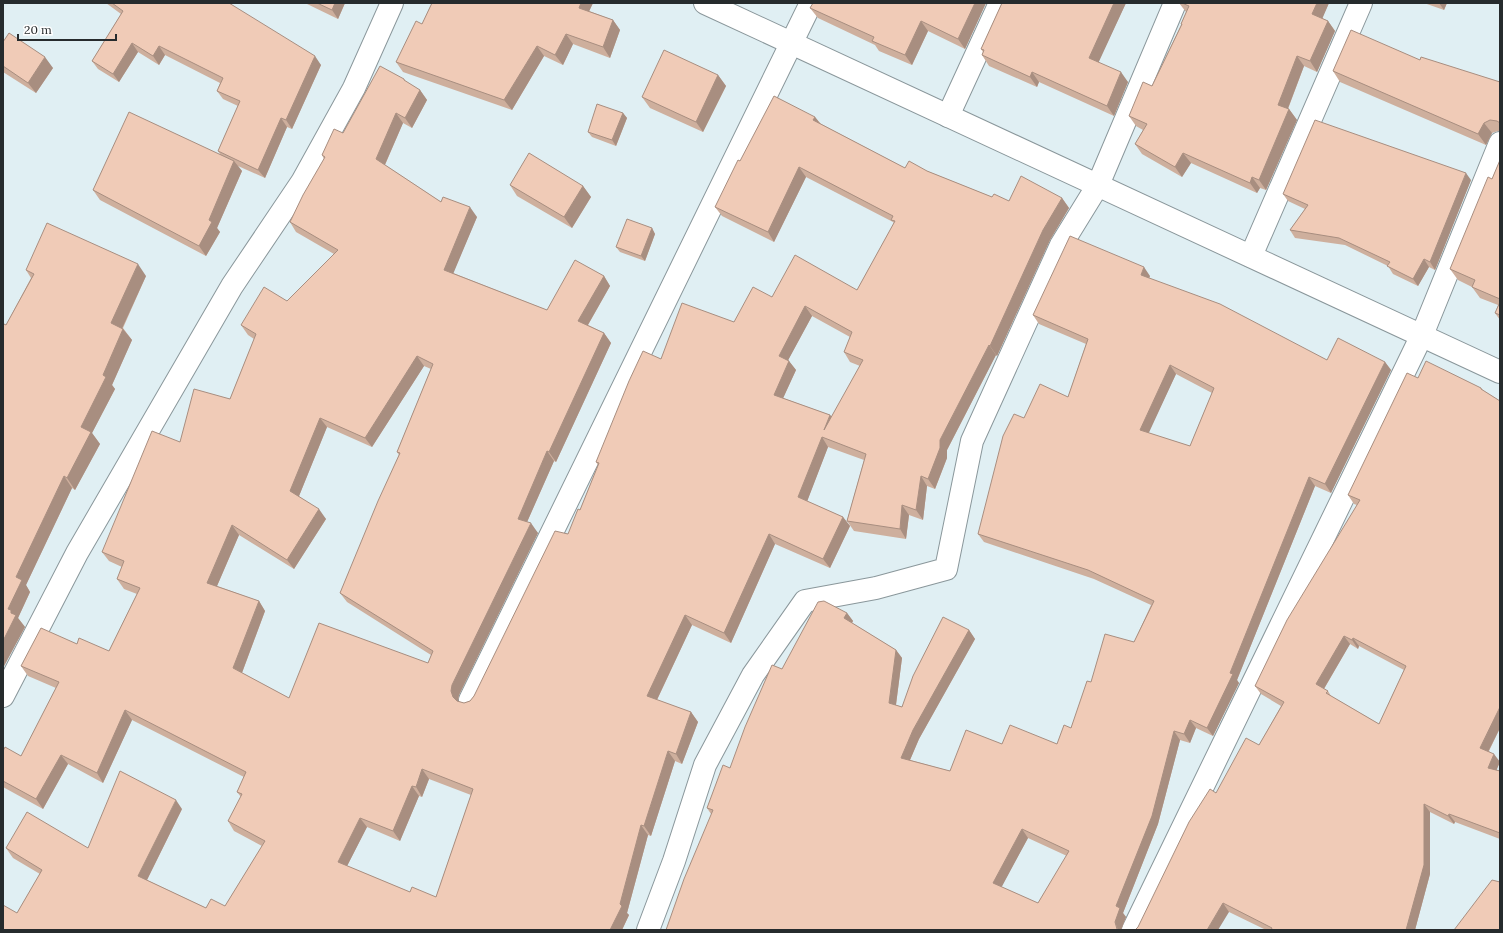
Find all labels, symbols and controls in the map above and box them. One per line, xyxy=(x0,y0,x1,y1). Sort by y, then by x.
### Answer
scale bar xyxy=(18,16,116,42)
text: 20 m xyxy=(24,22,52,37)

